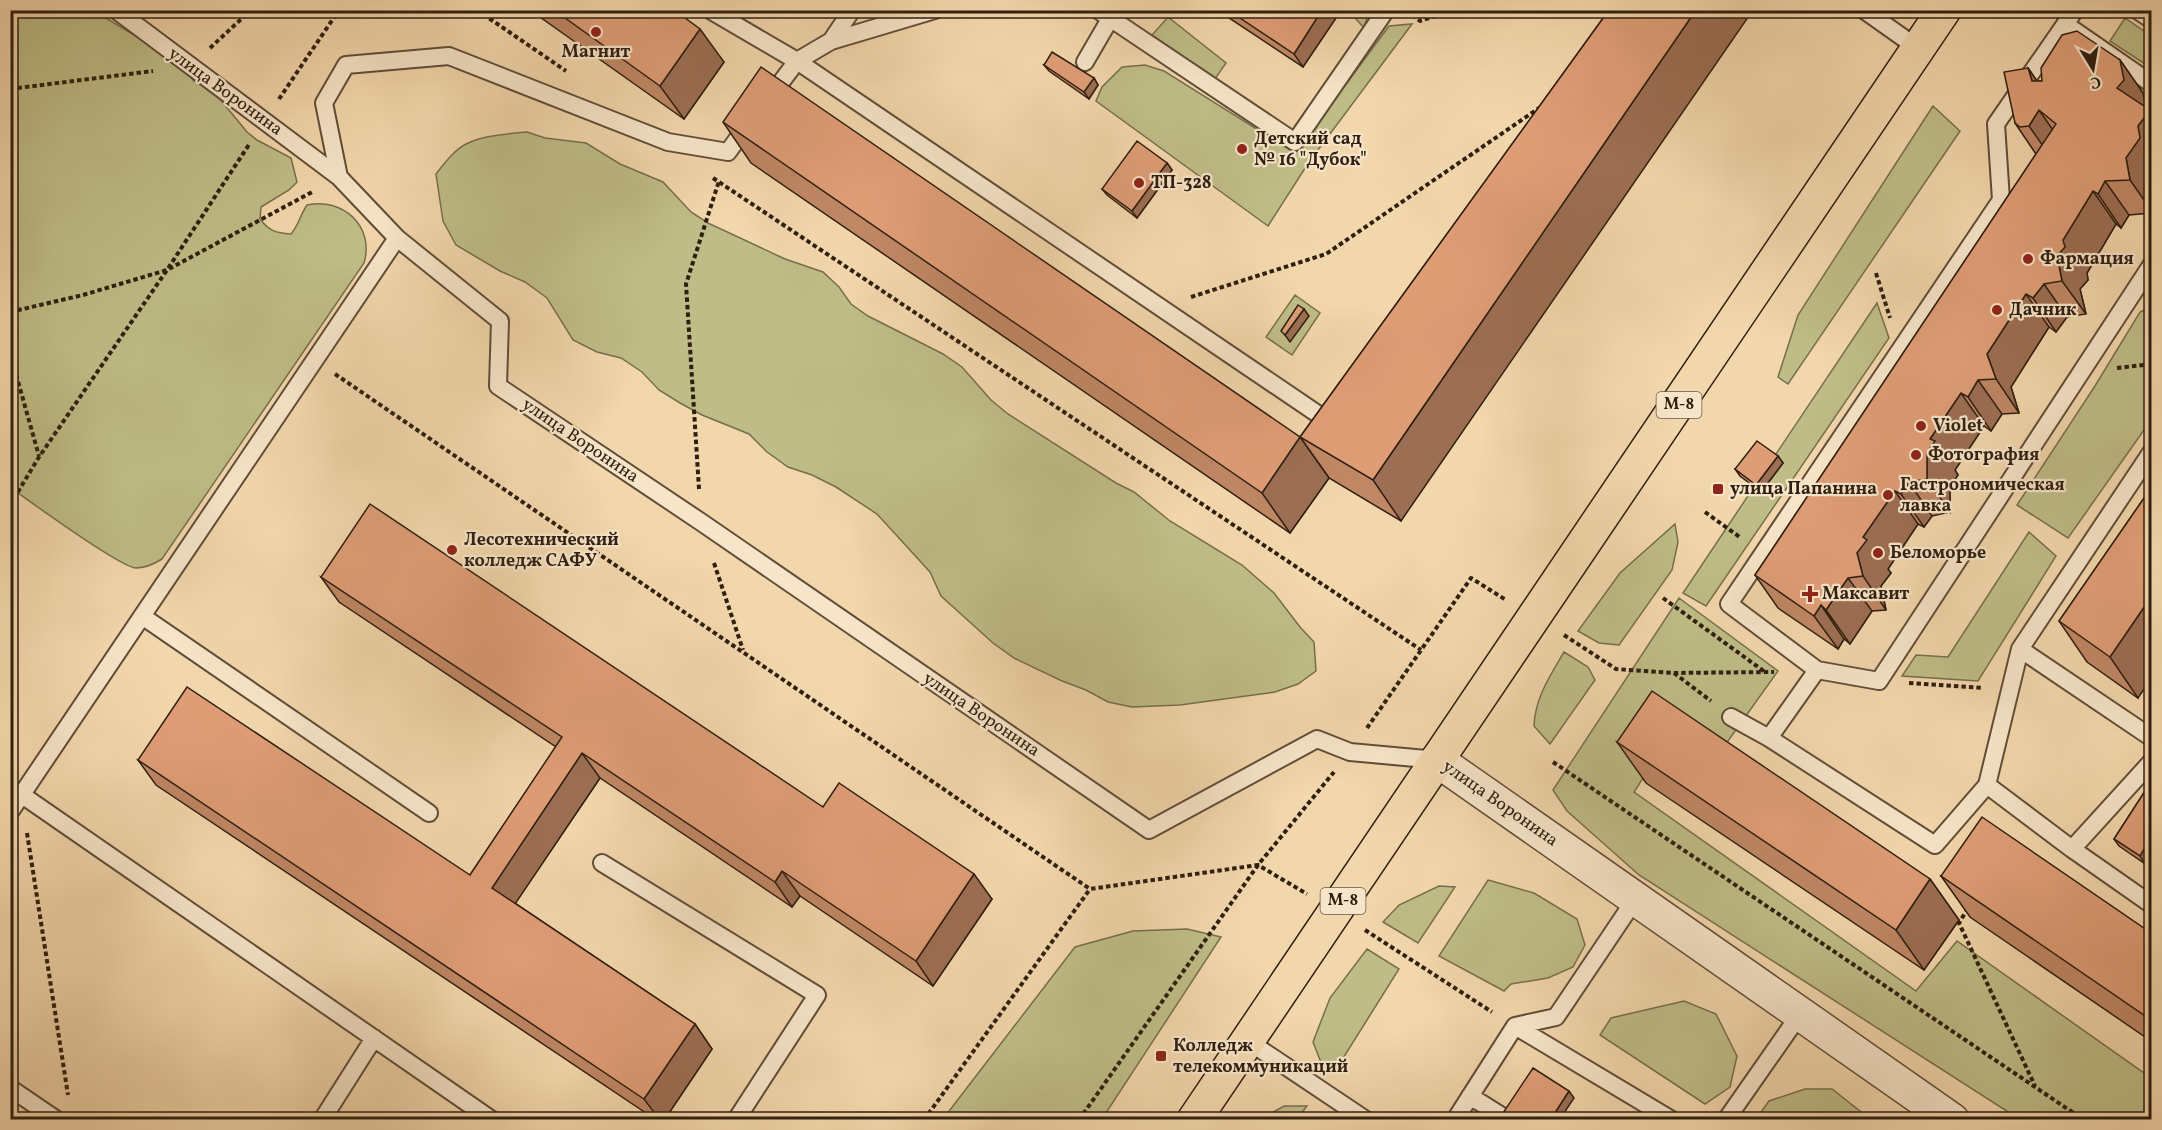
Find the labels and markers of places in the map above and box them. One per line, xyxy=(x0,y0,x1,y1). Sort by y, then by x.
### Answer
marker: Магнит xyxy=(589,25,603,39)
place label: Магнит xyxy=(562,40,631,65)
place label: Детский сад № 16 "Дубок" xyxy=(1254,127,1367,173)
marker: Детский сад № 16 "Дубок" xyxy=(1235,142,1249,156)
place label: ТП-328 xyxy=(1151,171,1212,196)
marker: ТП-328 xyxy=(1132,176,1146,190)
place label: Фармация xyxy=(2040,247,2134,272)
marker: Фармация xyxy=(2021,252,2035,266)
place label: Дачник xyxy=(2009,298,2077,323)
marker: Дачник xyxy=(1990,303,2004,317)
place label: Violet xyxy=(1933,414,1983,439)
marker: Violet xyxy=(1914,419,1928,433)
place label: Фотография xyxy=(1928,443,2040,468)
marker: Фотография xyxy=(1909,448,1923,462)
place label: Гастрономическая лавка xyxy=(1900,473,2065,519)
place label: улица Папанина xyxy=(1730,477,1877,502)
marker: улица Папанина xyxy=(1711,482,1725,496)
marker: Гастрономическая лавка xyxy=(1881,488,1895,502)
place label: Лесотехнический колледж САФУ xyxy=(464,528,619,574)
place label: Беломорье xyxy=(1890,541,1986,566)
marker: Лесотехнический колледж САФУ xyxy=(445,543,459,557)
marker: Беломорье xyxy=(1871,546,1885,560)
place label: Максавит xyxy=(1822,582,1910,607)
marker: Максавит xyxy=(1803,587,1817,601)
place label: Колледж телекоммуникаций xyxy=(1173,1034,1348,1080)
marker: Колледж телекоммуникаций xyxy=(1154,1049,1168,1063)

